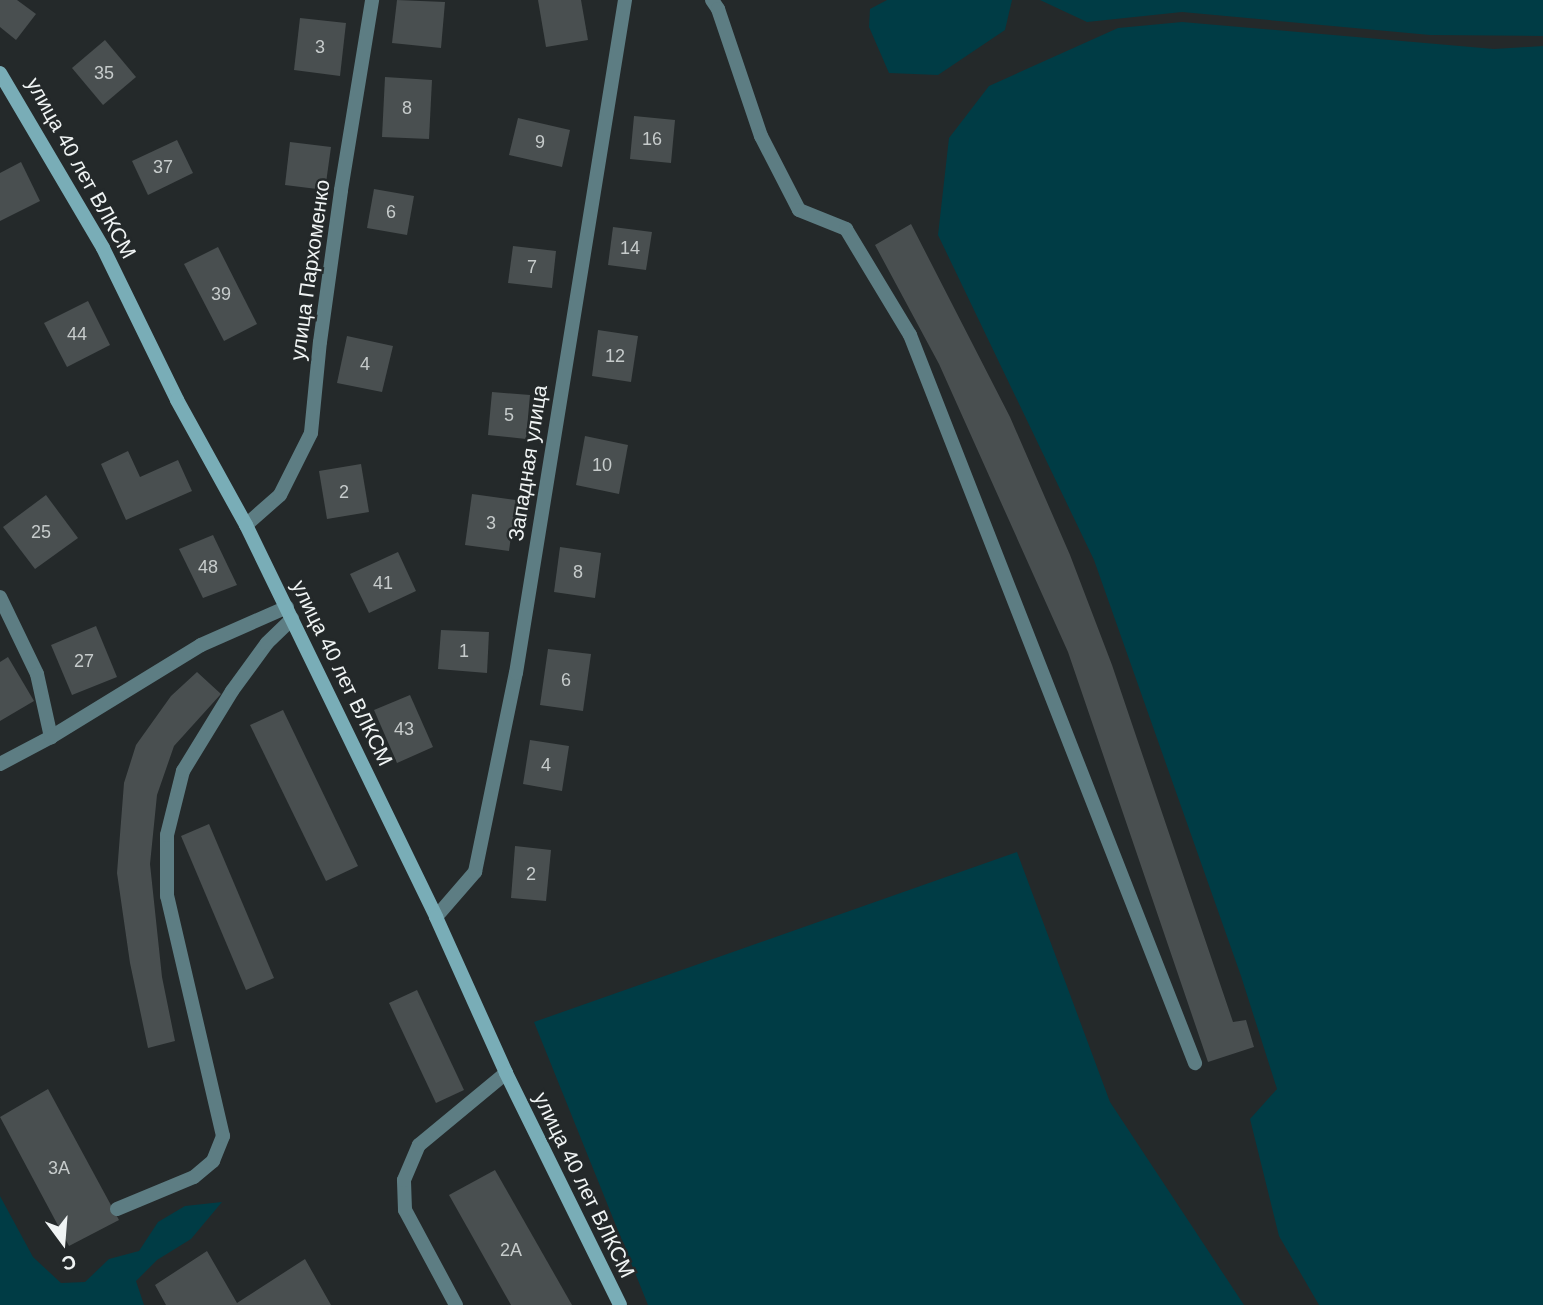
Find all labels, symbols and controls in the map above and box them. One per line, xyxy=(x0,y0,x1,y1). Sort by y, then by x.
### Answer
house number: 3 xyxy=(315,36,325,58)
house number: 35 xyxy=(94,62,114,84)
street label: улица 40 лет ВЛКСМ xyxy=(21,73,141,263)
house number: 8 xyxy=(402,97,412,119)
house number: 16 xyxy=(642,128,662,150)
house number: 9 xyxy=(535,131,545,153)
house number: 37 xyxy=(153,156,173,178)
street label: улица Пархоменко xyxy=(285,178,335,362)
house number: 6 xyxy=(386,201,396,223)
house number: 14 xyxy=(620,237,640,259)
house number: 7 xyxy=(527,256,537,278)
house number: 39 xyxy=(211,283,231,305)
house number: 44 xyxy=(67,323,87,345)
house number: 12 xyxy=(605,345,625,367)
house number: 4 xyxy=(360,353,370,375)
street label: Западная улица xyxy=(503,383,553,543)
house number: 5 xyxy=(504,404,514,426)
house number: 10 xyxy=(592,454,612,476)
house number: 2 xyxy=(339,481,349,503)
house number: 3 xyxy=(486,512,496,534)
house number: 25 xyxy=(31,521,51,543)
house number: 48 xyxy=(198,556,218,578)
house number: 8 xyxy=(573,561,583,583)
house number: 41 xyxy=(373,572,393,594)
street label: улица 40 лет ВЛКСМ xyxy=(286,576,398,770)
house number: 1 xyxy=(459,640,469,662)
house number: 27 xyxy=(74,650,94,672)
house number: 6 xyxy=(561,669,571,691)
house number: 43 xyxy=(394,718,414,740)
house number: 4 xyxy=(541,754,551,776)
house number: 2 xyxy=(526,863,536,885)
street label: улица 40 лет ВЛКСМ xyxy=(528,1088,640,1282)
house number: 3А xyxy=(48,1157,70,1179)
north arrow xyxy=(28,1207,98,1277)
house number: 2А xyxy=(500,1239,522,1261)
text: С xyxy=(59,1251,78,1275)

